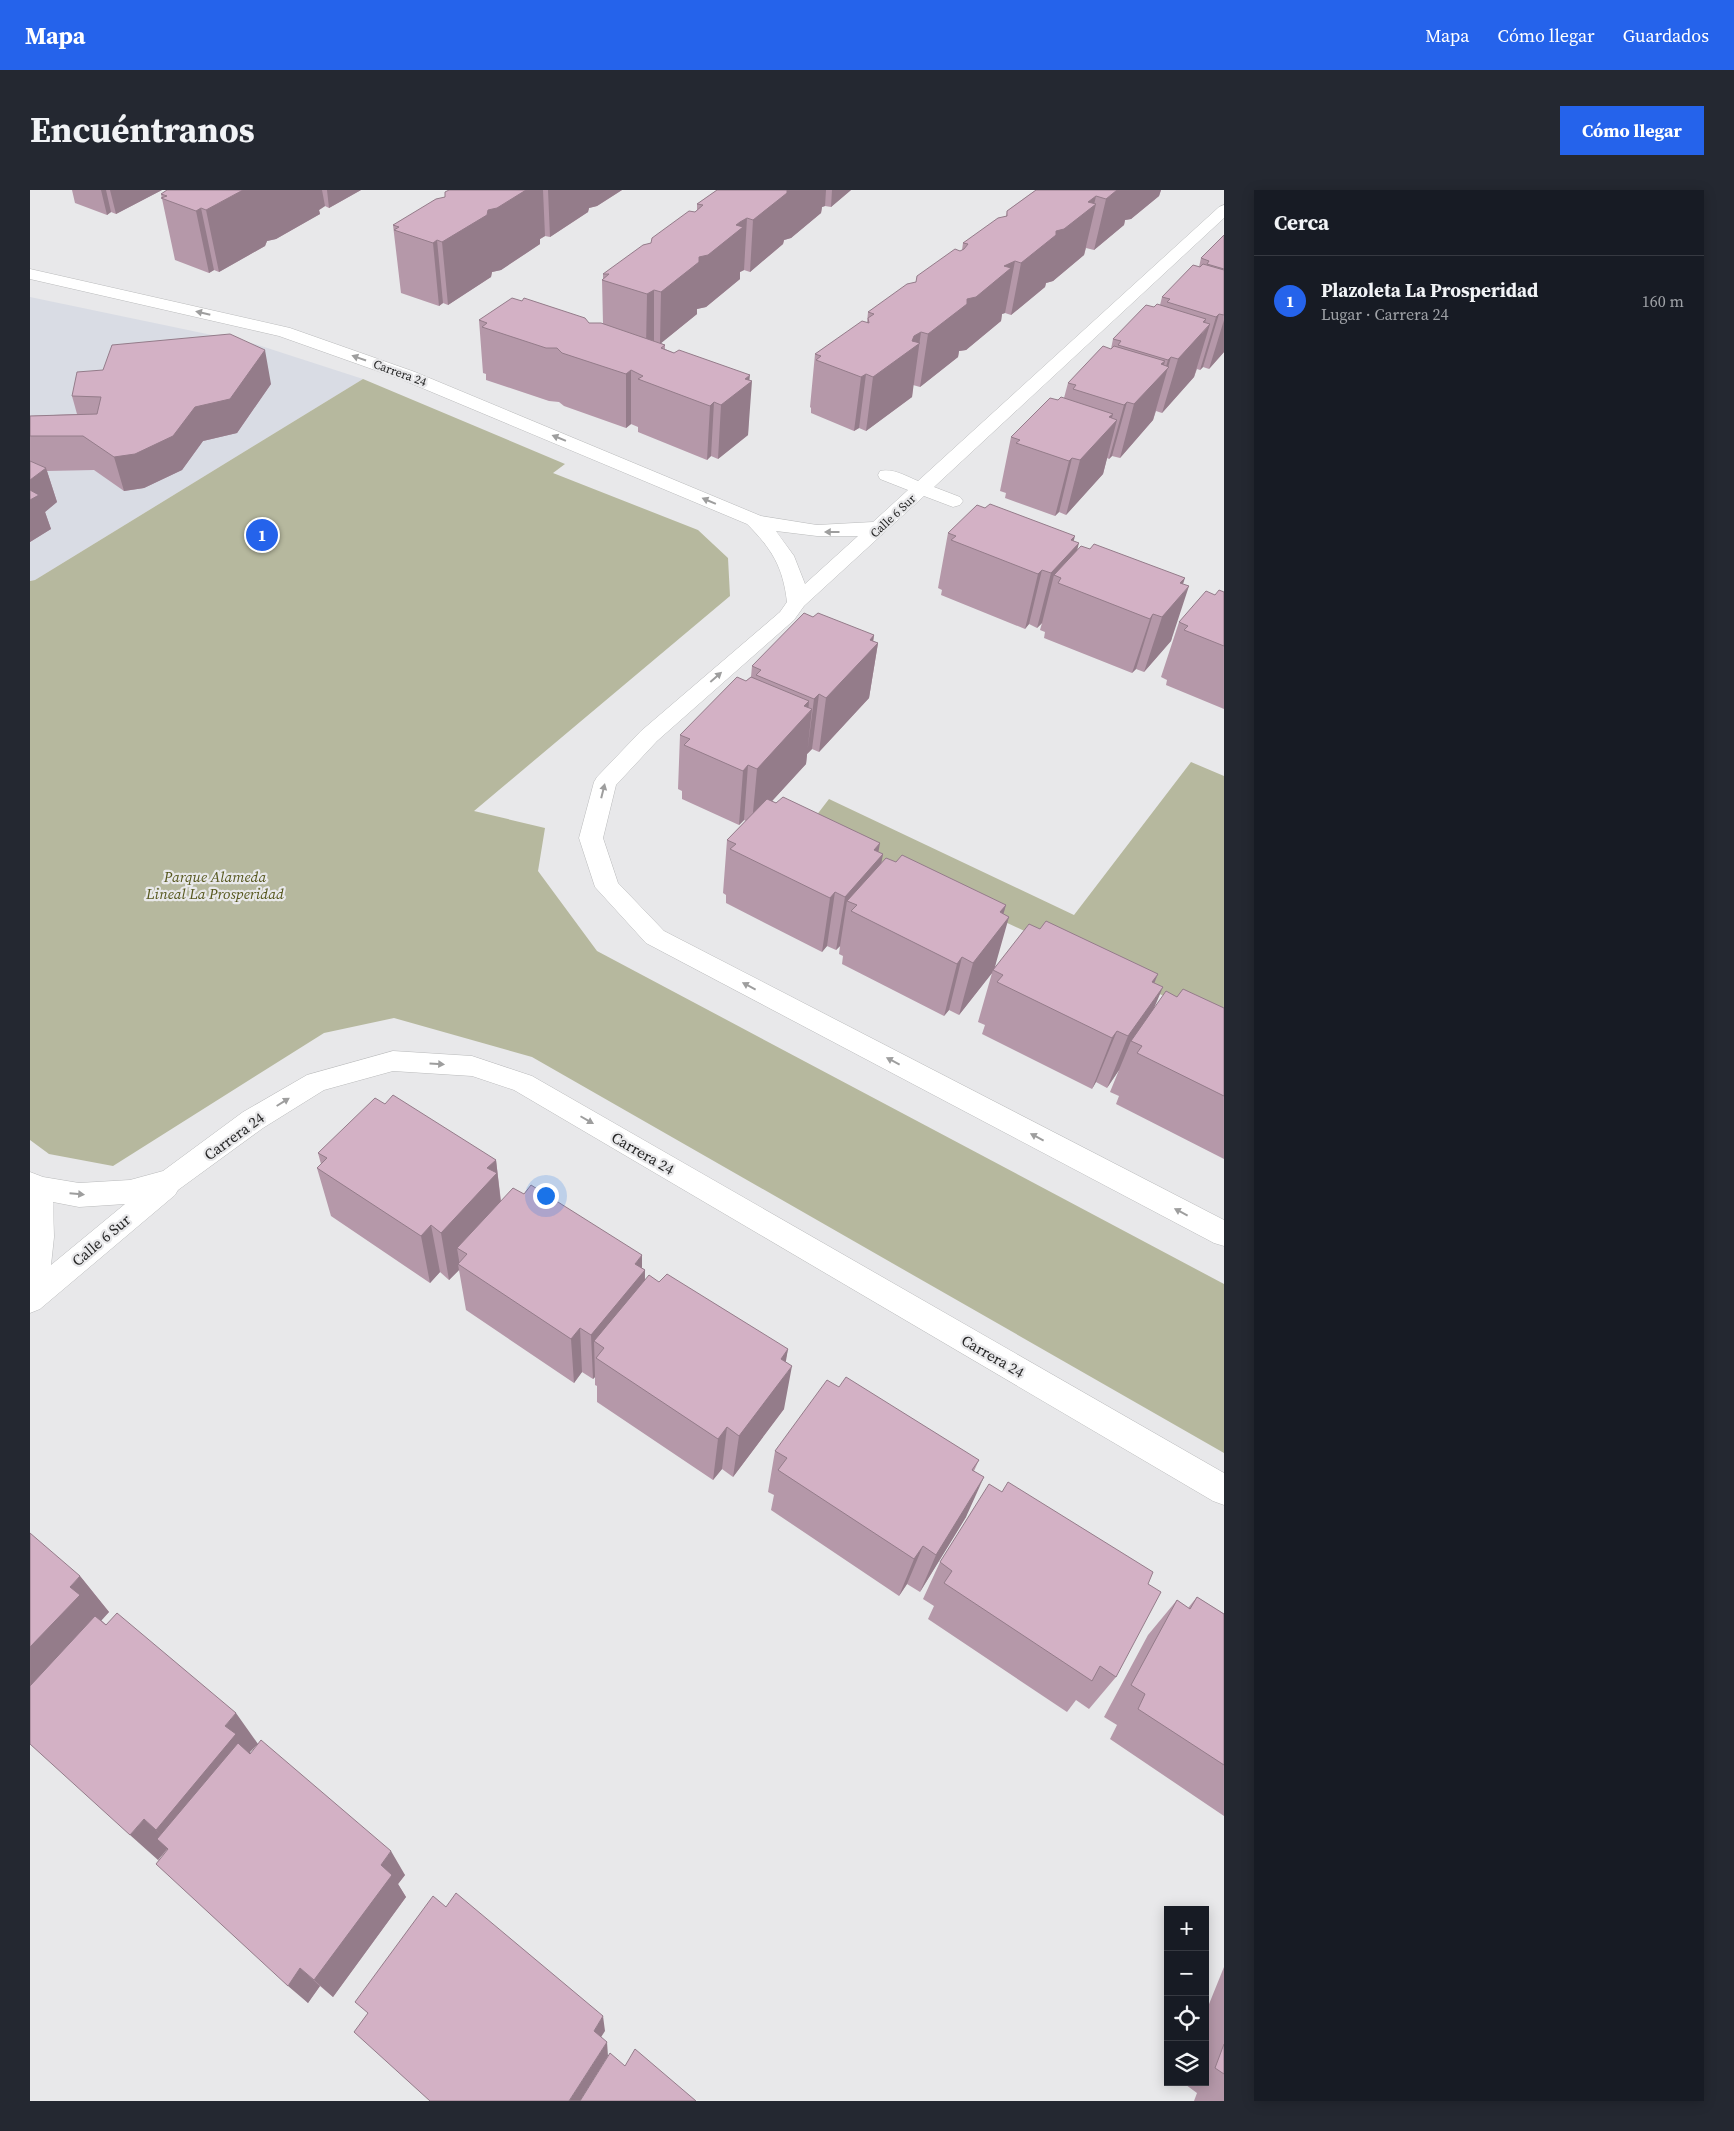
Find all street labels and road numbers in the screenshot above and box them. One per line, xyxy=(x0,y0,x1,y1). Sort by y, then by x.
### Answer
street label: Carrera 24 xyxy=(371,356,429,390)
street label: Calle 6 Sur xyxy=(867,491,919,541)
street label: Carrera 24 xyxy=(200,1107,269,1165)
street label: Carrera 24 xyxy=(608,1127,679,1180)
street label: Calle 6 Sur xyxy=(67,1209,135,1271)
street label: Carrera 24 xyxy=(958,1330,1029,1383)

